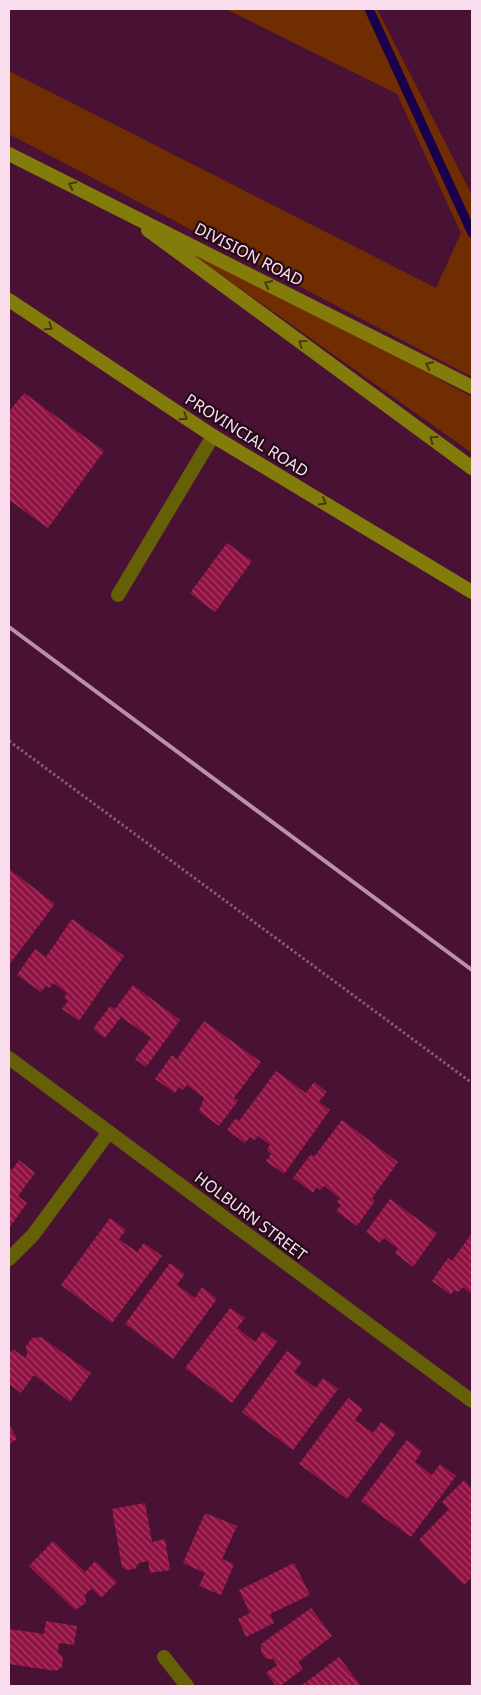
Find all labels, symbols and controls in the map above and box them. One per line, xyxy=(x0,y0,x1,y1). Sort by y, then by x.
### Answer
one-way arrow xyxy=(68,181,77,191)
street label: DIVISION ROAD xyxy=(191,217,307,291)
one-way arrow xyxy=(264,280,273,290)
one-way arrow xyxy=(43,321,53,330)
one-way arrow xyxy=(298,340,308,349)
one-way arrow xyxy=(425,361,434,371)
street label: PROVINCIAL ROAD xyxy=(181,388,313,482)
one-way arrow xyxy=(179,411,188,420)
one-way arrow xyxy=(429,436,439,445)
one-way arrow xyxy=(317,496,326,506)
street label: HOLBURN STREET xyxy=(190,1166,312,1266)

